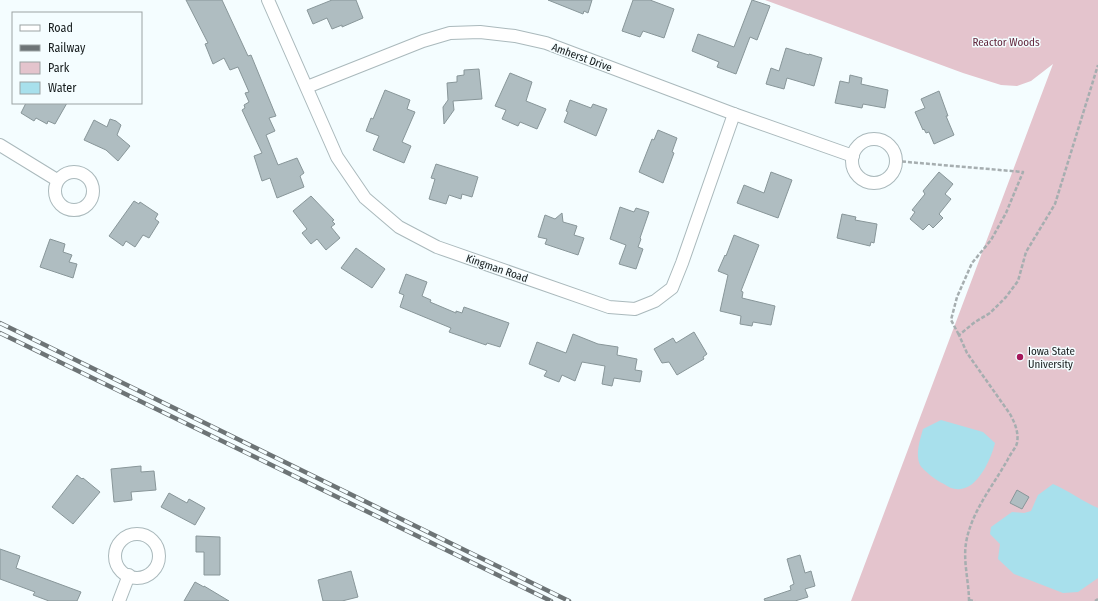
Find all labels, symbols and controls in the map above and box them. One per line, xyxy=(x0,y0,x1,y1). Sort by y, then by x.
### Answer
legend xyxy=(12,12,142,104)
text: Road xyxy=(48,21,73,35)
park label: Reactor Woods xyxy=(972,36,1040,49)
text: Railway xyxy=(48,41,86,55)
street label: Amherst Drive xyxy=(550,41,614,74)
text: Park xyxy=(48,61,70,75)
text: Water xyxy=(48,81,77,95)
street label: Kingman Road xyxy=(464,252,529,285)
place label: Iowa State University xyxy=(1028,345,1075,371)
marker: Iowa State University xyxy=(1015,352,1025,362)

